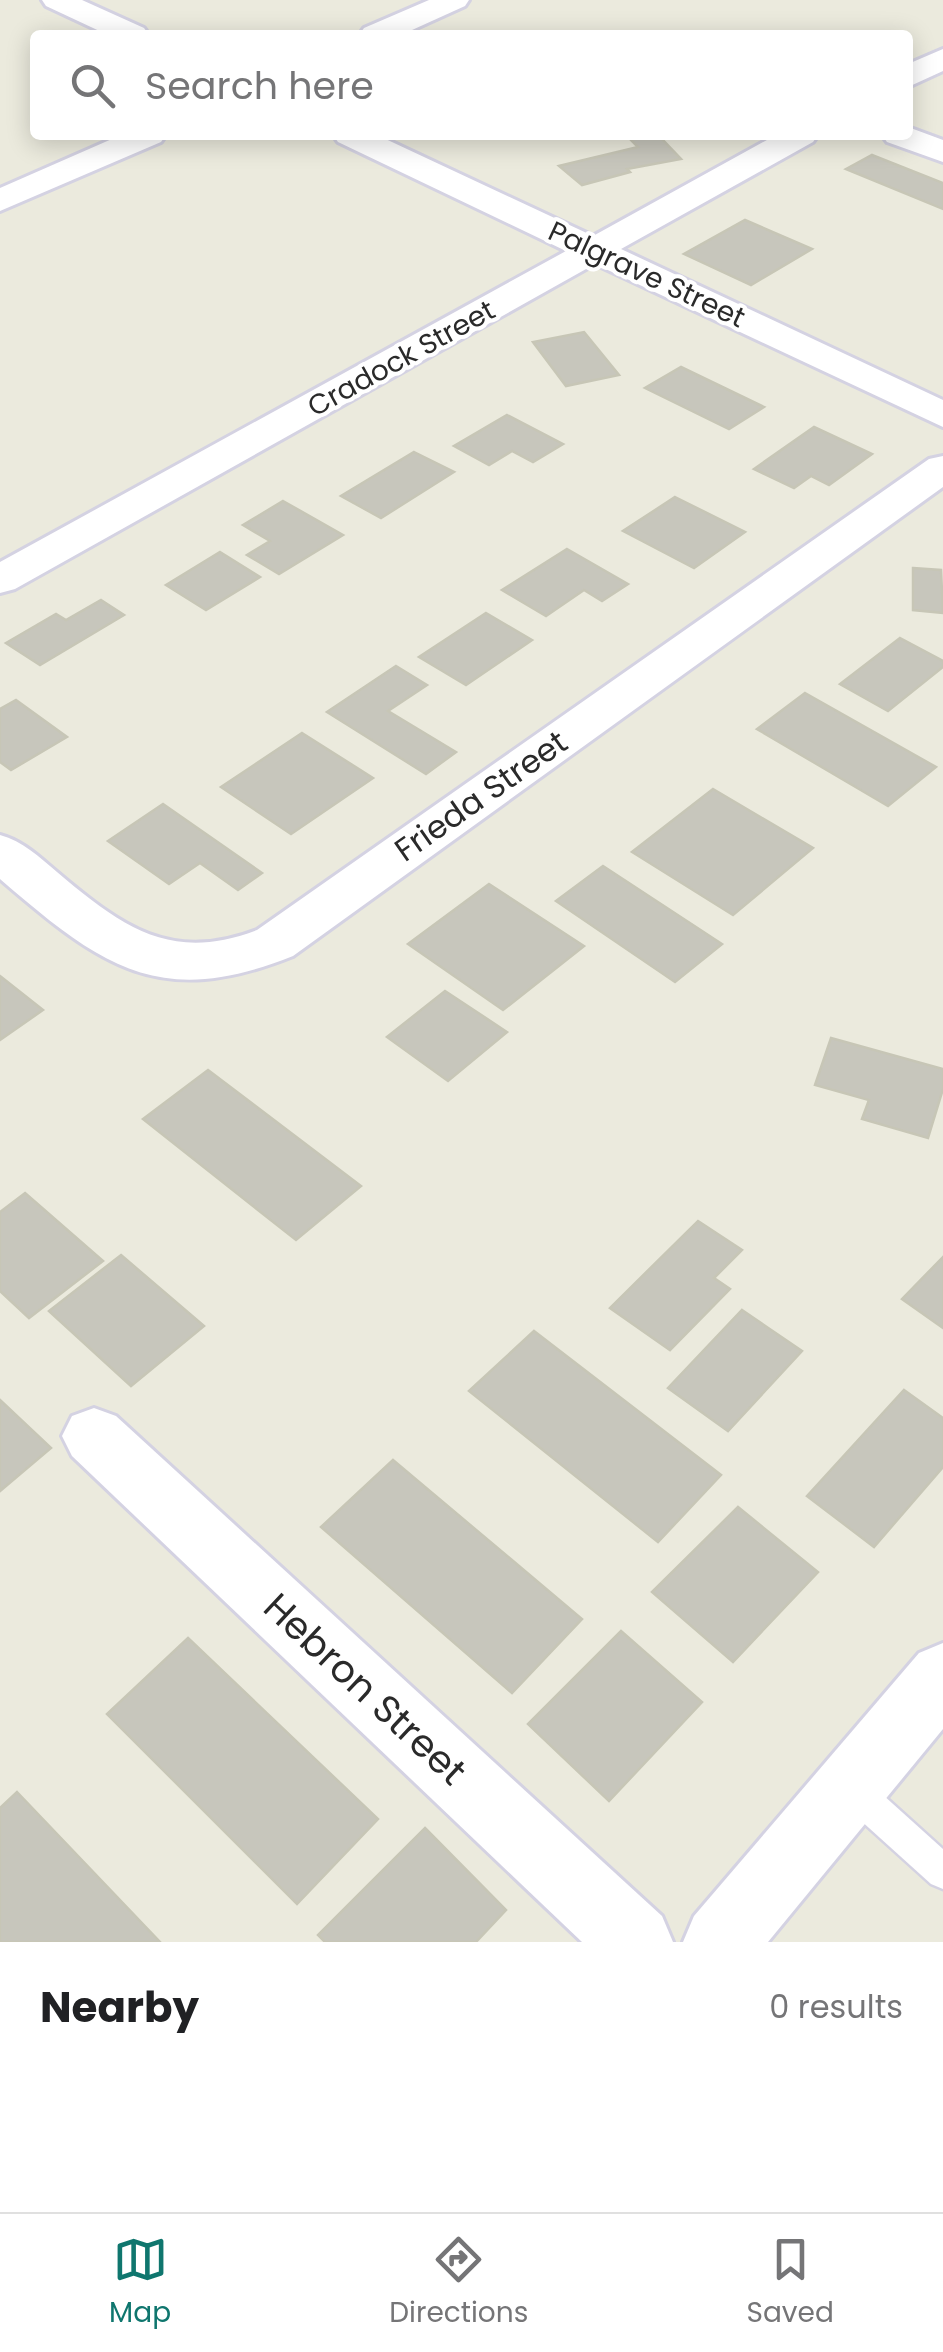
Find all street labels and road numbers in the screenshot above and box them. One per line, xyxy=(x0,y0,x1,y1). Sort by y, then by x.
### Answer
street label: Palgrave Street xyxy=(542,212,751,337)
street label: Cradock Street xyxy=(301,291,502,426)
street label: Frieda Street xyxy=(385,719,576,872)
street label: Hebron Street xyxy=(252,1581,478,1797)

